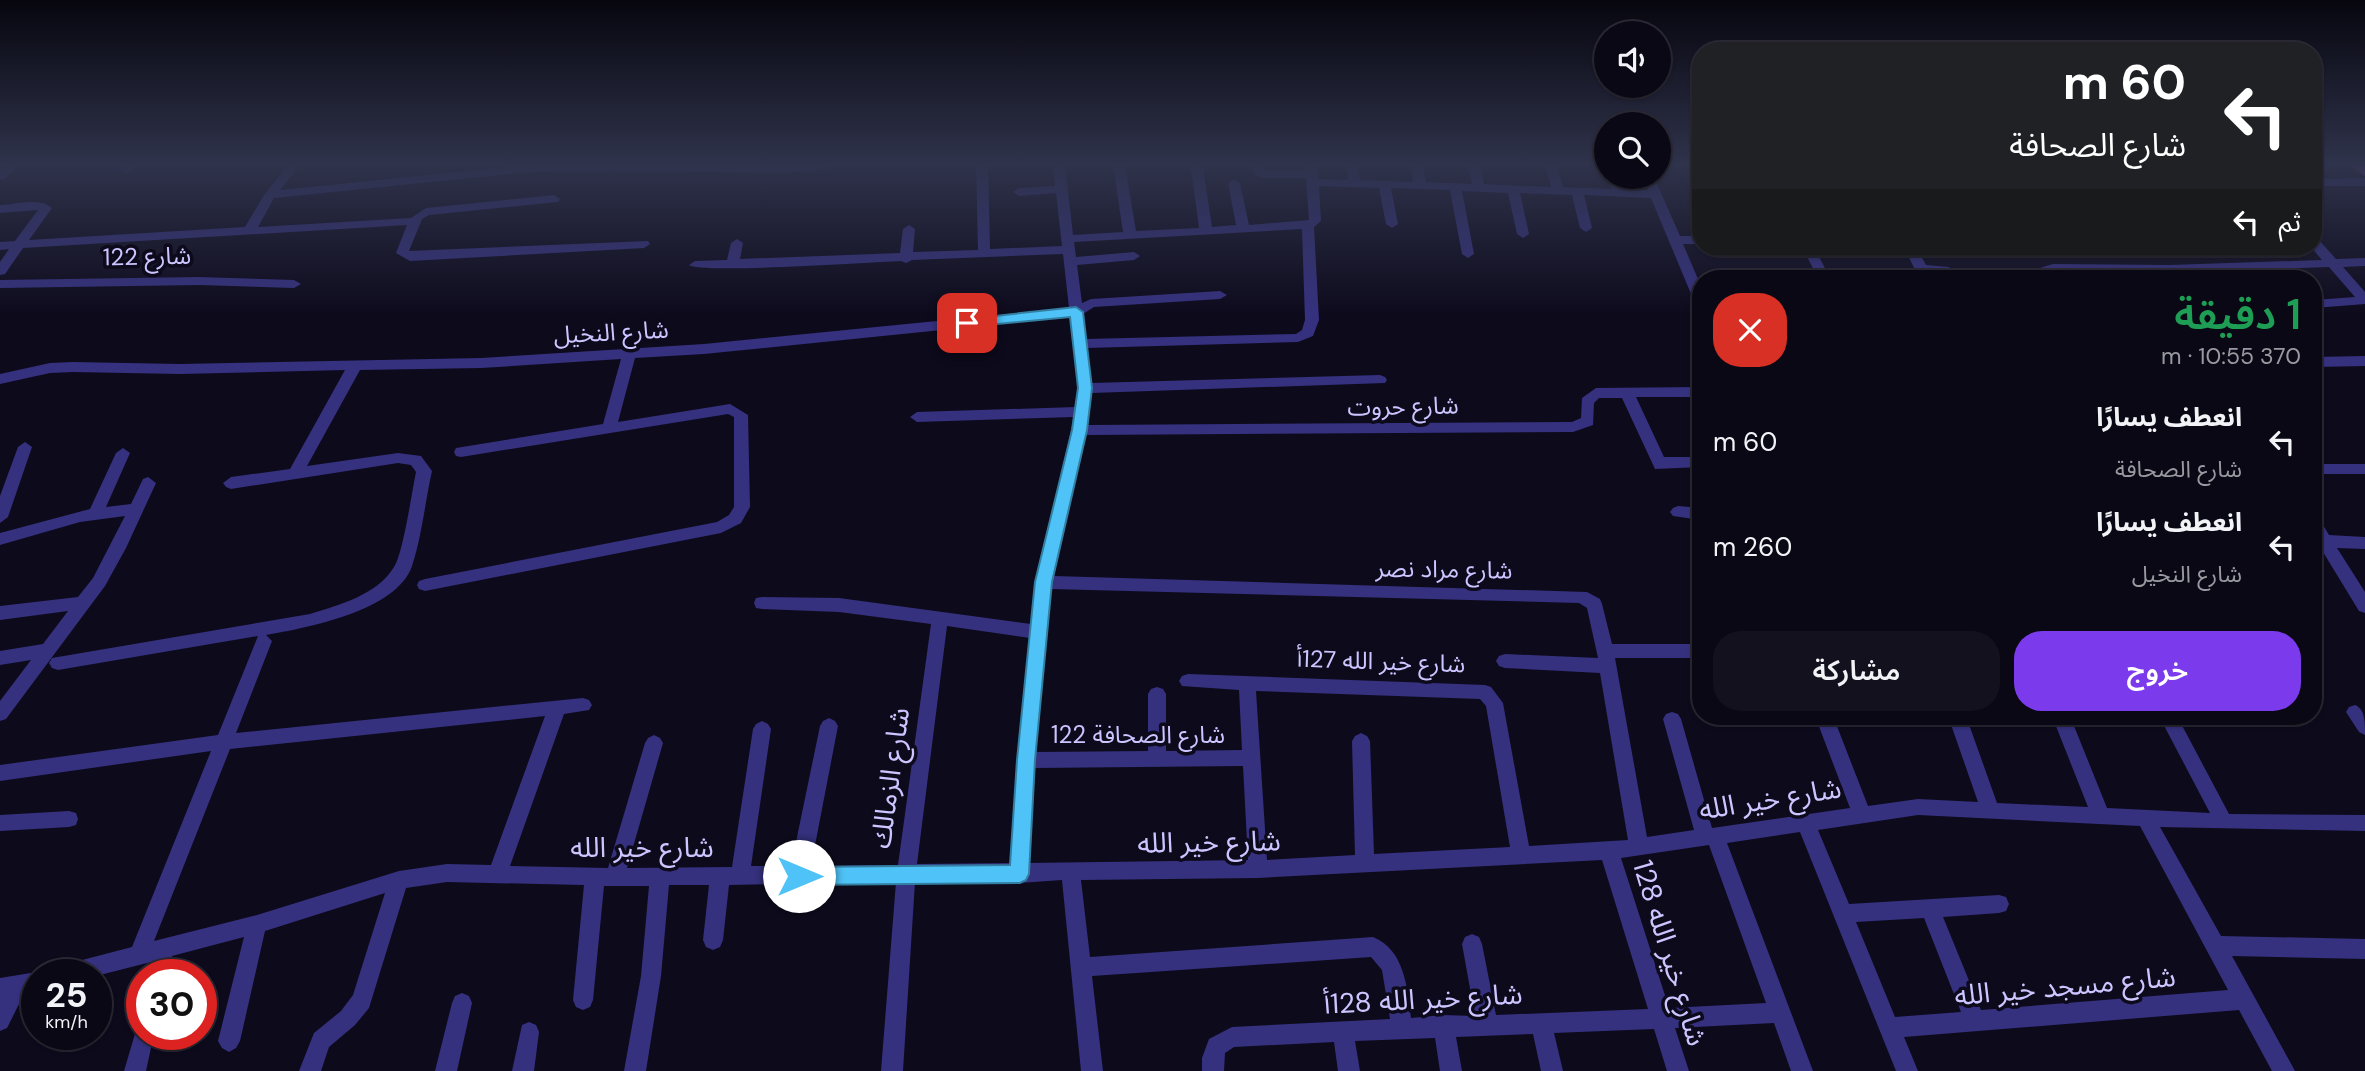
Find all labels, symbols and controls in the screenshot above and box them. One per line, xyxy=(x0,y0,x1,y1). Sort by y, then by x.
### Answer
map controls xyxy=(1594,21,1671,189)
button: sound xyxy=(1594,21,1671,98)
text: 60 m xyxy=(2063,50,2186,114)
icon: left xyxy=(2210,70,2301,161)
button: search xyxy=(1594,112,1671,189)
text: شارع الصحافة xyxy=(2009,124,2186,166)
icon: left xyxy=(2227,203,2265,241)
text: ثم xyxy=(2279,205,2301,239)
street label: شارع 122 xyxy=(103,240,191,274)
text: 1 دقيقة xyxy=(2174,287,2301,342)
pin xyxy=(937,293,997,353)
button: close xyxy=(1713,293,1787,367)
icon: arrive xyxy=(948,304,986,342)
street label: شارع النخيل xyxy=(553,314,669,352)
text: 370 m · 10:55 xyxy=(2161,341,2301,371)
street label: شارع حروت xyxy=(1347,390,1459,424)
text: انعطف يسارًا xyxy=(2096,400,2242,434)
icon: left xyxy=(2263,423,2301,461)
text: 60 m xyxy=(1713,425,1777,459)
text: شارع الصحافة xyxy=(2115,454,2242,484)
text: انعطف يسارًا xyxy=(2096,505,2242,539)
icon: left xyxy=(2263,528,2301,566)
text: 260 m xyxy=(1713,530,1792,564)
street label: شارع مراد نصر xyxy=(1374,552,1513,588)
text: شارع النخيل xyxy=(2132,559,2242,589)
button: مشاركة xyxy=(1713,631,2000,711)
button: خروج xyxy=(2014,631,2301,711)
street label: شارع خير الله 127أ xyxy=(1296,643,1466,681)
street label: شارع الزمالك xyxy=(862,705,920,851)
street label: شارع الصحافة 122 xyxy=(1051,719,1225,752)
street label: شارع خير الله xyxy=(1696,770,1844,830)
street label: شارع خير الله xyxy=(1137,822,1281,864)
street label: شارع خير الله xyxy=(570,829,714,868)
position arrow xyxy=(762,839,836,913)
street label: شارع خير الله 128 xyxy=(1622,856,1716,1051)
street label: شارع مسجد خير الله xyxy=(1953,958,2177,1016)
speed limit sign: 30 xyxy=(126,959,217,1050)
text: 25 xyxy=(46,972,87,1018)
street label: شارع خير الله 128أ xyxy=(1322,975,1523,1025)
text: km/h xyxy=(45,1010,88,1034)

